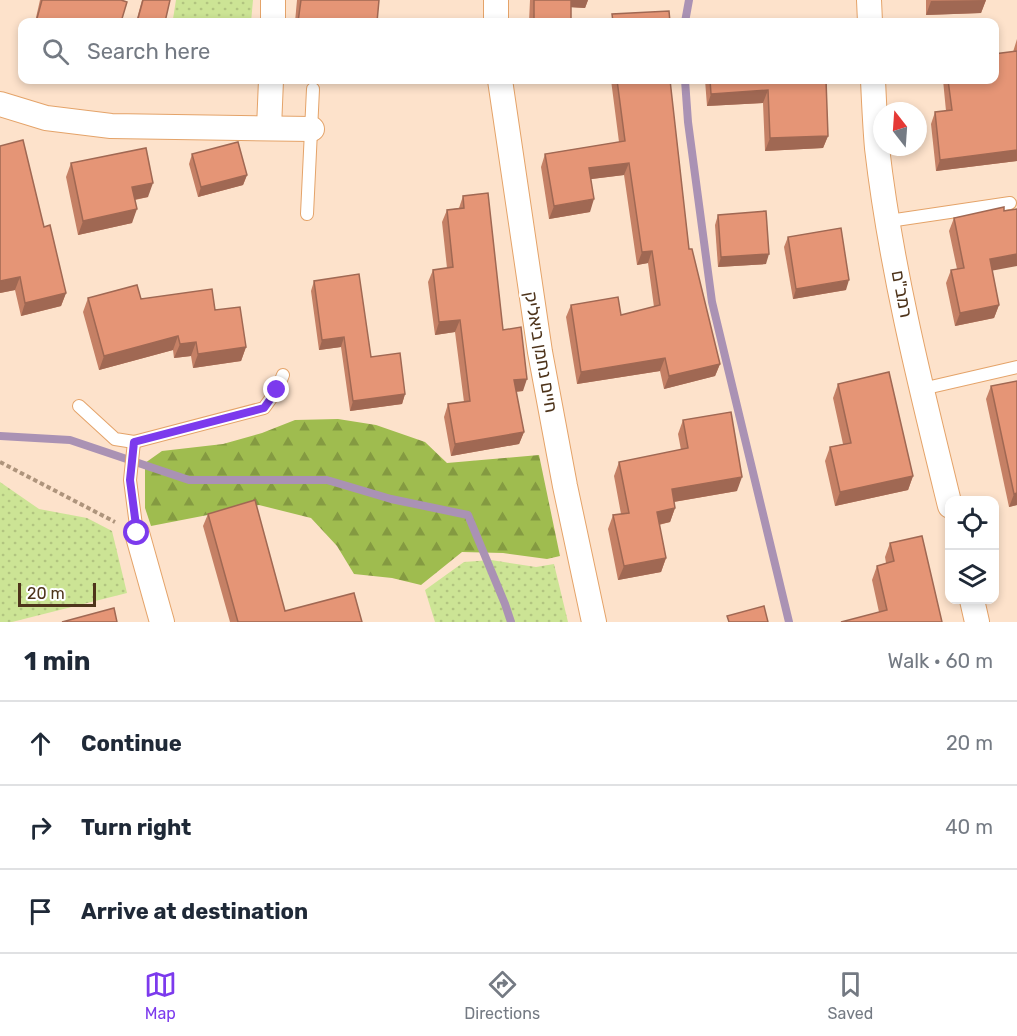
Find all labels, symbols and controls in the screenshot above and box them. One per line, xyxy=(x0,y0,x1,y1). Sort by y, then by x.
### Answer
search box xyxy=(18,18,999,84)
icon: search xyxy=(39,35,72,68)
text: Search here xyxy=(87,38,210,65)
north arrow xyxy=(873,102,927,156)
street label: רמב"ם xyxy=(887,268,917,320)
street label: חיים נחמן ביאליק xyxy=(519,290,563,414)
route end xyxy=(263,376,289,402)
map controls xyxy=(945,496,999,604)
button: locate xyxy=(945,496,999,550)
route start xyxy=(123,519,149,545)
button: layers xyxy=(945,550,999,604)
scale bar xyxy=(18,580,96,608)
text: 20 m xyxy=(27,584,65,603)
text: 1 min xyxy=(24,646,90,677)
text: Walk · 60 m xyxy=(888,649,993,673)
icon: ahead xyxy=(24,727,57,760)
text: Continue xyxy=(81,730,182,757)
text: 20 m xyxy=(946,731,993,755)
icon: right xyxy=(24,811,57,844)
text: Turn right xyxy=(81,814,191,841)
text: 40 m xyxy=(945,815,993,839)
icon: arrive xyxy=(24,895,57,928)
text: Arrive at destination xyxy=(81,898,308,925)
tab: Map xyxy=(144,968,177,1023)
tab: Directions xyxy=(464,968,540,1023)
tab: Saved xyxy=(828,968,873,1023)

